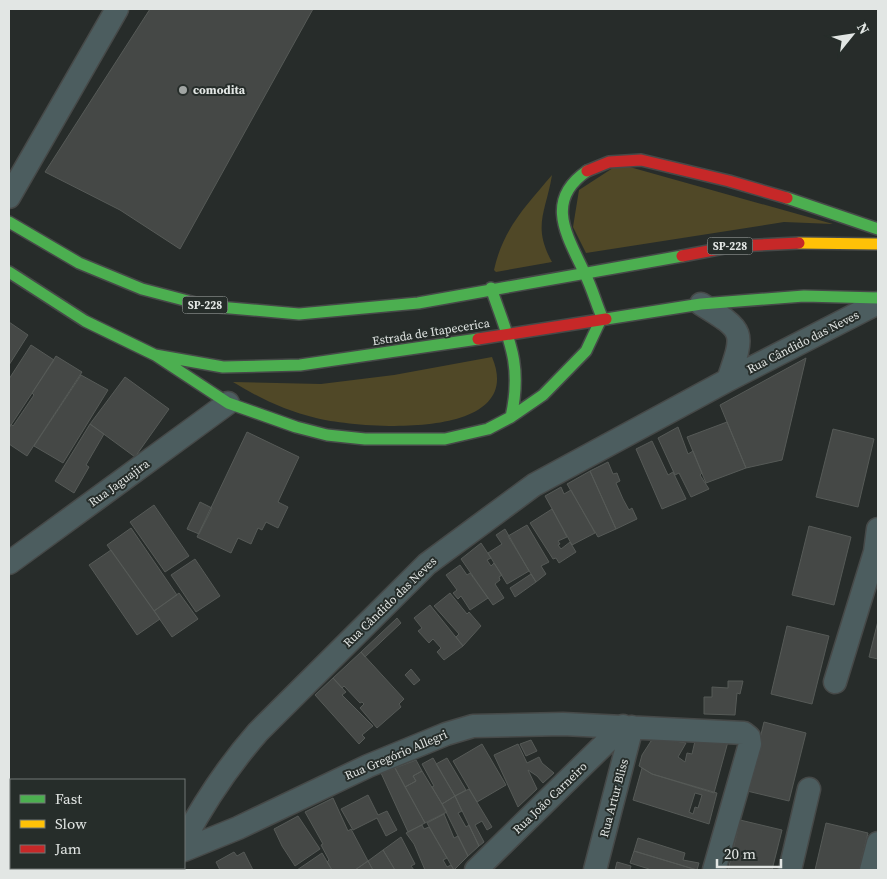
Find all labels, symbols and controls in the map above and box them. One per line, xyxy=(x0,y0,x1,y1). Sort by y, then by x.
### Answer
north arrow xyxy=(827,10,877,60)
text: N xyxy=(852,19,874,38)
place label: comodita xyxy=(193,82,246,98)
marker: comodita xyxy=(177,84,189,96)
road number: SP-228 xyxy=(708,238,752,255)
road number: SP-228 xyxy=(182,296,228,314)
street label: Rua Cândido das Neves xyxy=(744,307,862,377)
street label: Estrada de Itapecerica xyxy=(371,315,492,349)
street label: Rua Jaguajira xyxy=(86,455,153,510)
street label: Rua Cândido das Neves xyxy=(340,553,440,651)
street label: Rua Gregório Allegri xyxy=(342,726,450,784)
street label: Rua Artur Bliss xyxy=(596,757,632,839)
street label: Rua João Carneiro xyxy=(510,758,591,837)
legend xyxy=(10,779,185,869)
text: Fast xyxy=(55,788,82,809)
text: Slow xyxy=(55,813,87,834)
scale bar xyxy=(717,836,781,868)
text: Jam xyxy=(54,838,82,859)
text: 20 m xyxy=(724,843,756,864)

